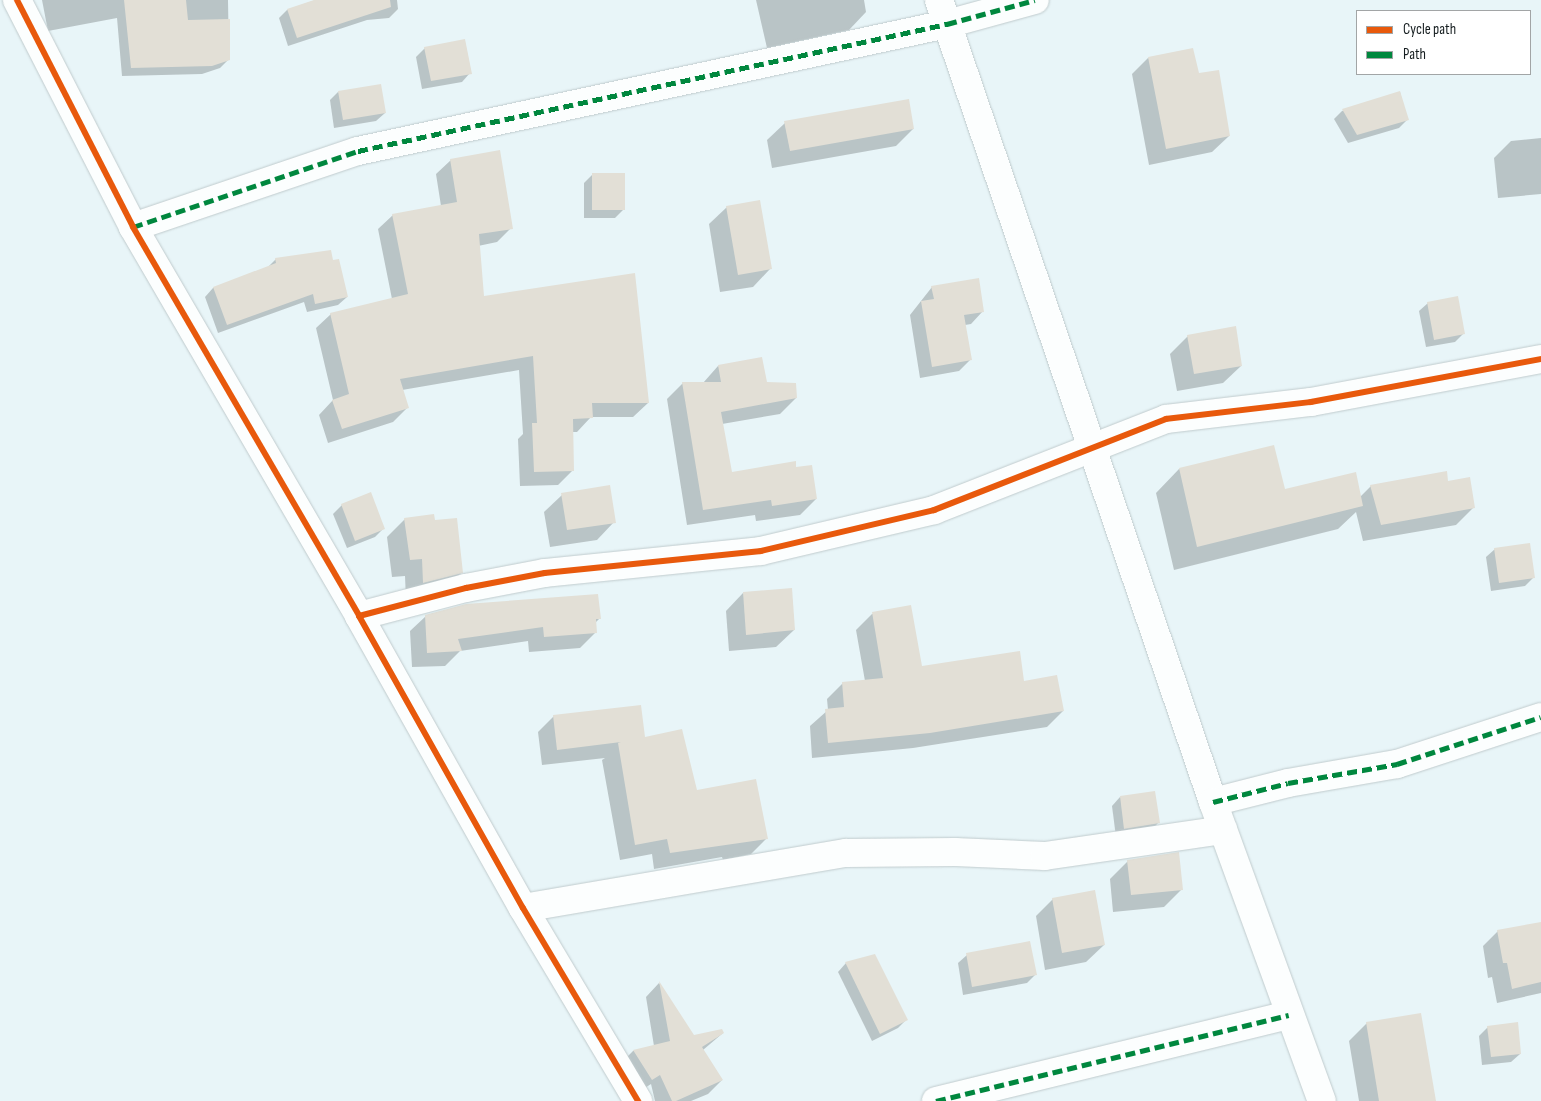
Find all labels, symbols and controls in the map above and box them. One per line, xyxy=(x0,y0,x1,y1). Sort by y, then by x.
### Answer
legend xyxy=(1356,10,1531,75)
text: Cycle path xyxy=(1403,20,1456,39)
text: Path xyxy=(1403,45,1426,64)

